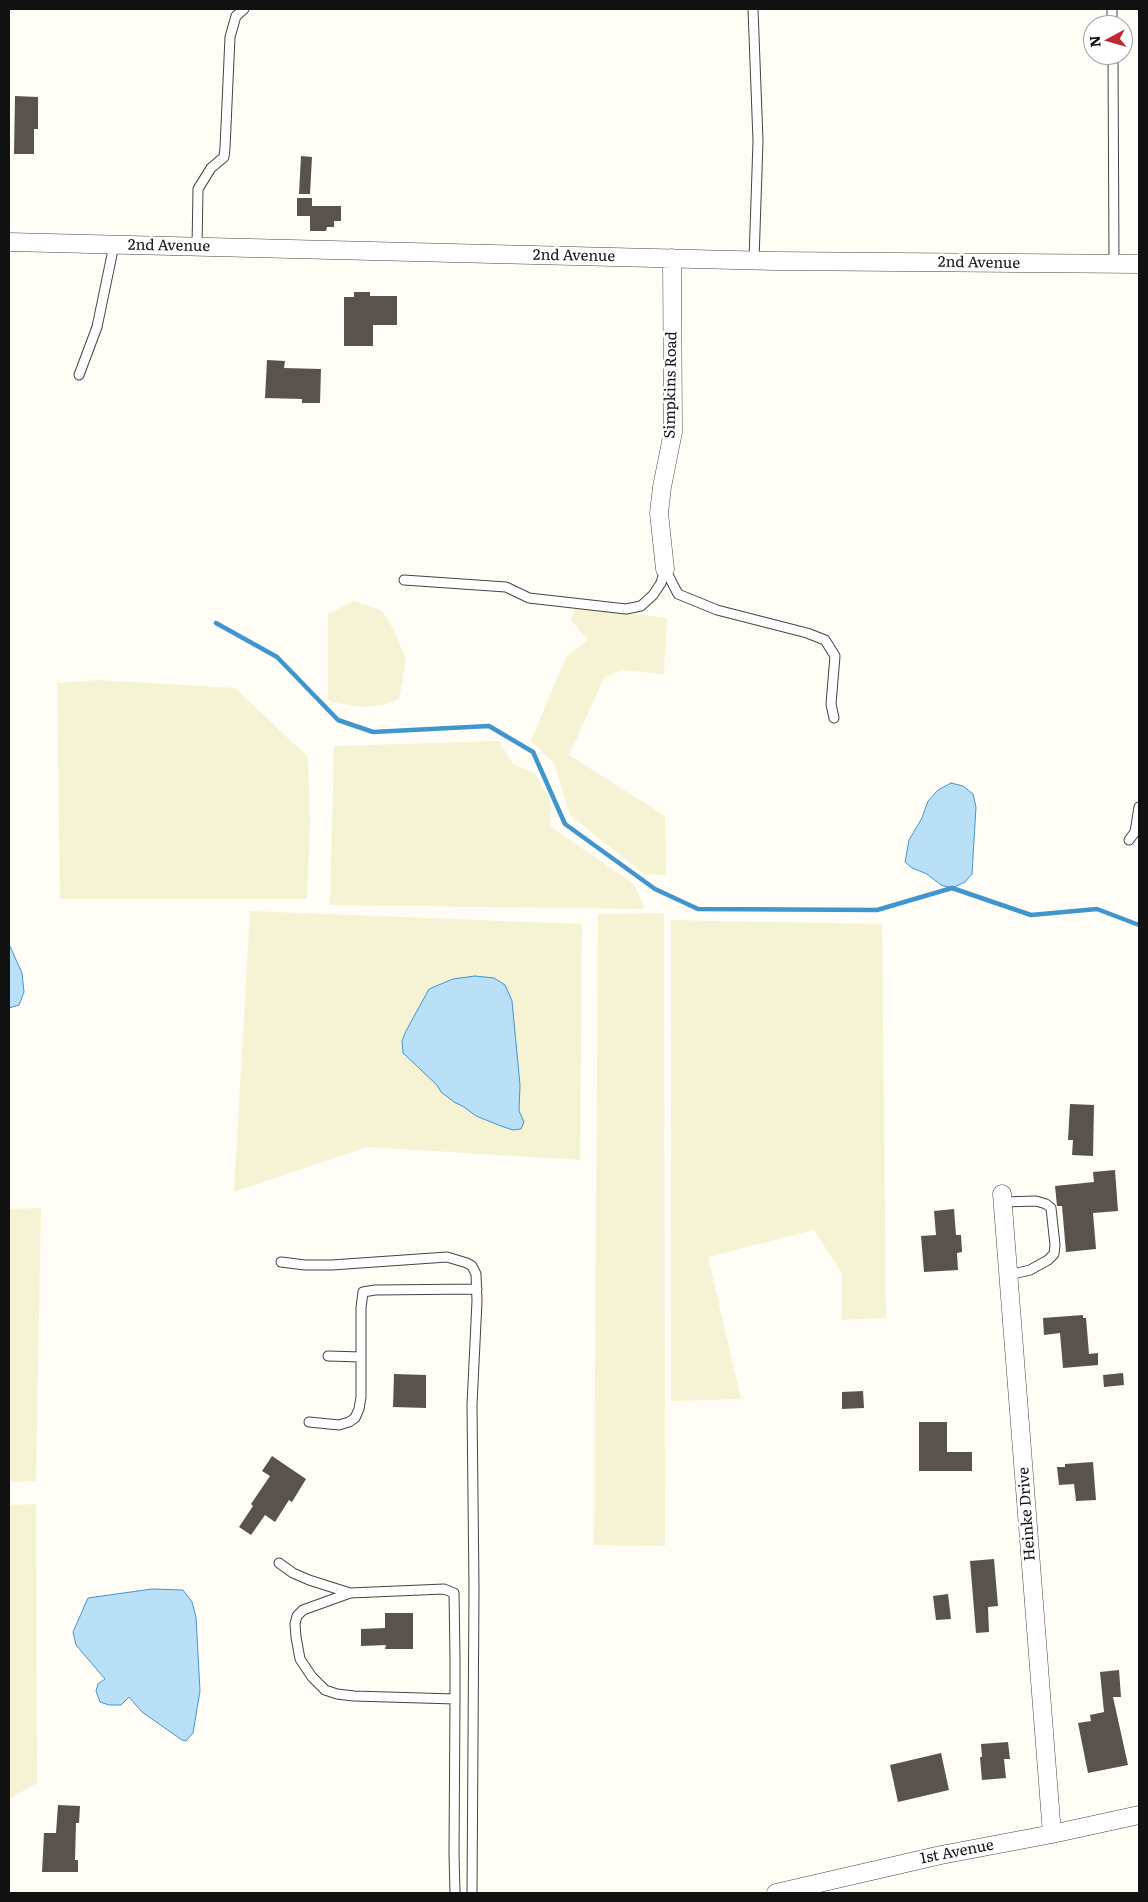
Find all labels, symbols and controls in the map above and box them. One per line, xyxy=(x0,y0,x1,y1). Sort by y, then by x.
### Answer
north arrow xyxy=(1083,15,1133,65)
text: N xyxy=(1084,35,1105,48)
street label: 2nd Avenue xyxy=(128,236,210,256)
street label: 2nd Avenue xyxy=(533,246,615,266)
street label: 2nd Avenue xyxy=(938,253,1020,273)
street label: Simpkins Road xyxy=(661,331,681,439)
street label: Heinke Drive xyxy=(1015,1466,1039,1562)
street label: 1st Avenue xyxy=(919,1836,995,1868)

